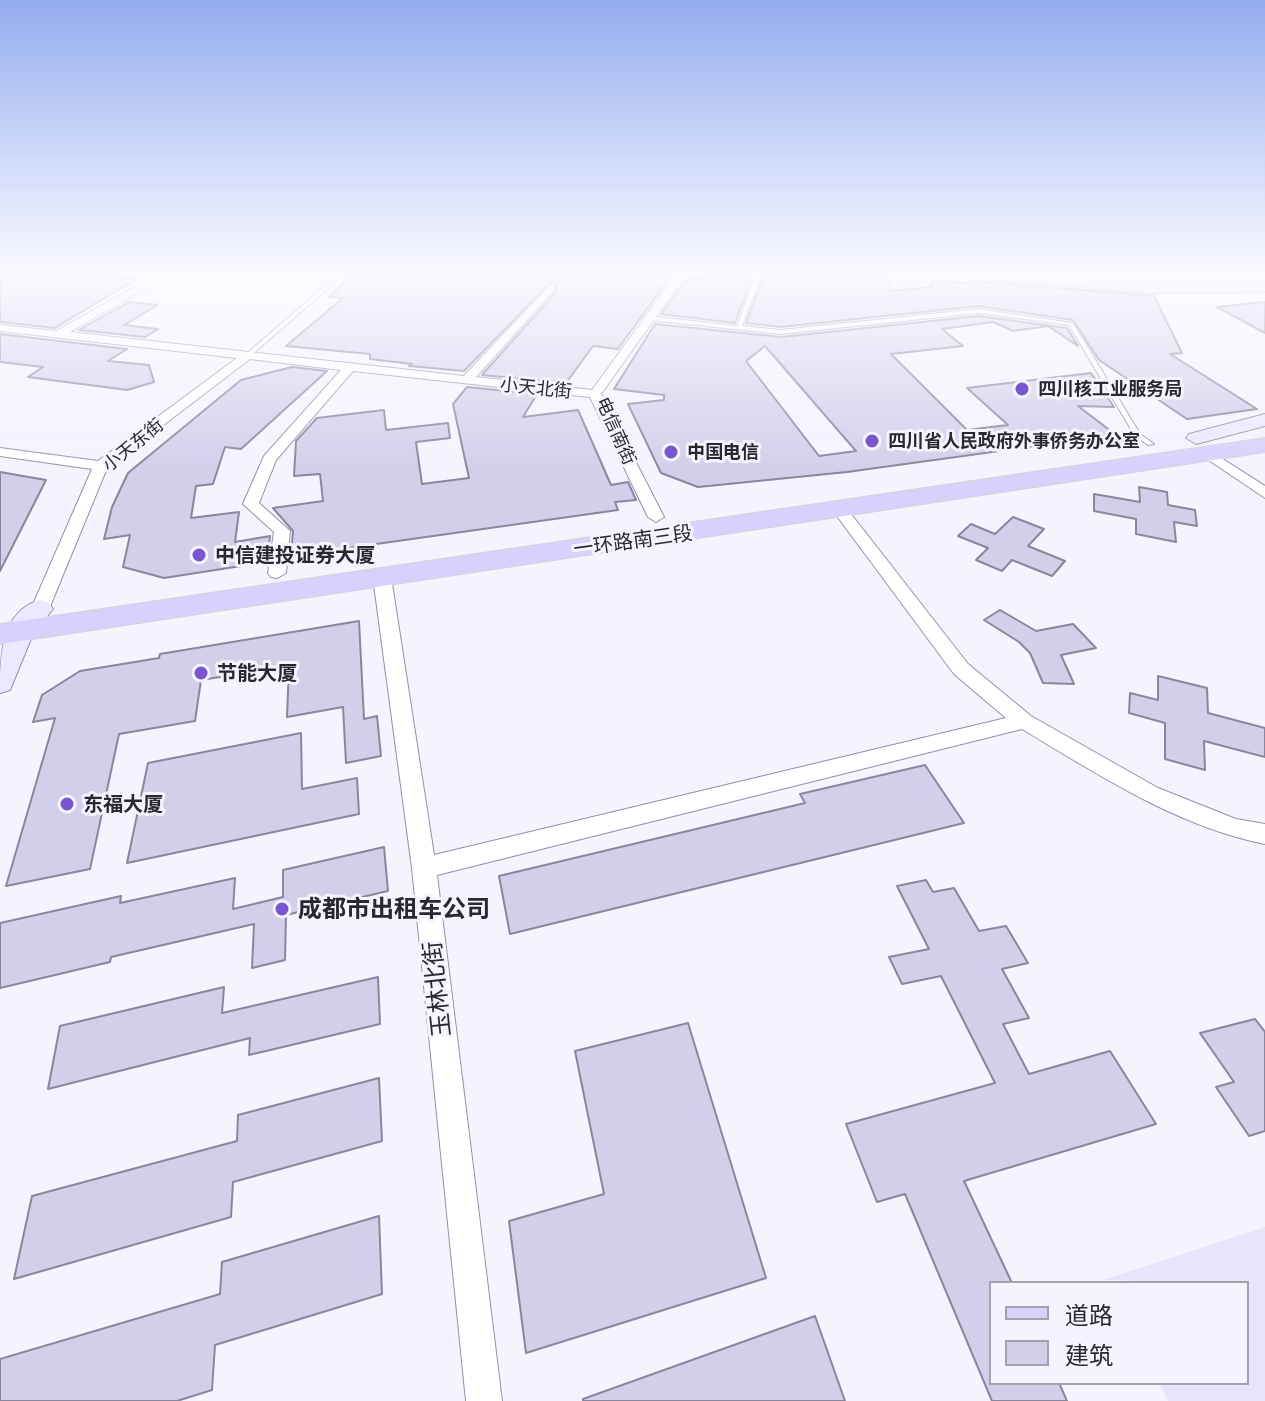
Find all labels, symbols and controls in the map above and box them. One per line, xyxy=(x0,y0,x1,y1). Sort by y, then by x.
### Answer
street label: 小天北街 xyxy=(499,373,573,403)
place label: 四川核工业服务局 xyxy=(1038,378,1182,400)
marker: 四川核工业服务局 xyxy=(1013,380,1031,398)
street label: 电信南街 xyxy=(591,394,641,468)
street label: 小天东街 xyxy=(98,414,168,476)
place label: 四川省人民政府外事侨务办公室 xyxy=(888,430,1140,452)
marker: 四川省人民政府外事侨务办公室 xyxy=(863,432,881,450)
place label: 中国电信 xyxy=(687,441,759,463)
marker: 中国电信 xyxy=(662,443,680,461)
street label: 一环路南三段 xyxy=(572,521,694,561)
place label: 中信建投证券大厦 xyxy=(215,543,375,567)
marker: 中信建投证券大厦 xyxy=(190,546,208,564)
place label: 节能大厦 xyxy=(217,661,297,685)
marker: 节能大厦 xyxy=(192,664,210,682)
place label: 东福大厦 xyxy=(83,792,163,816)
marker: 东福大厦 xyxy=(58,795,76,813)
place label: 成都市出租车公司 xyxy=(298,895,490,923)
marker: 成都市出租车公司 xyxy=(273,900,291,918)
street label: 玉林北街 xyxy=(418,940,456,1038)
legend xyxy=(989,1281,1249,1385)
text: 道路 xyxy=(1065,1302,1113,1329)
text: 建筑 xyxy=(1065,1342,1113,1369)

